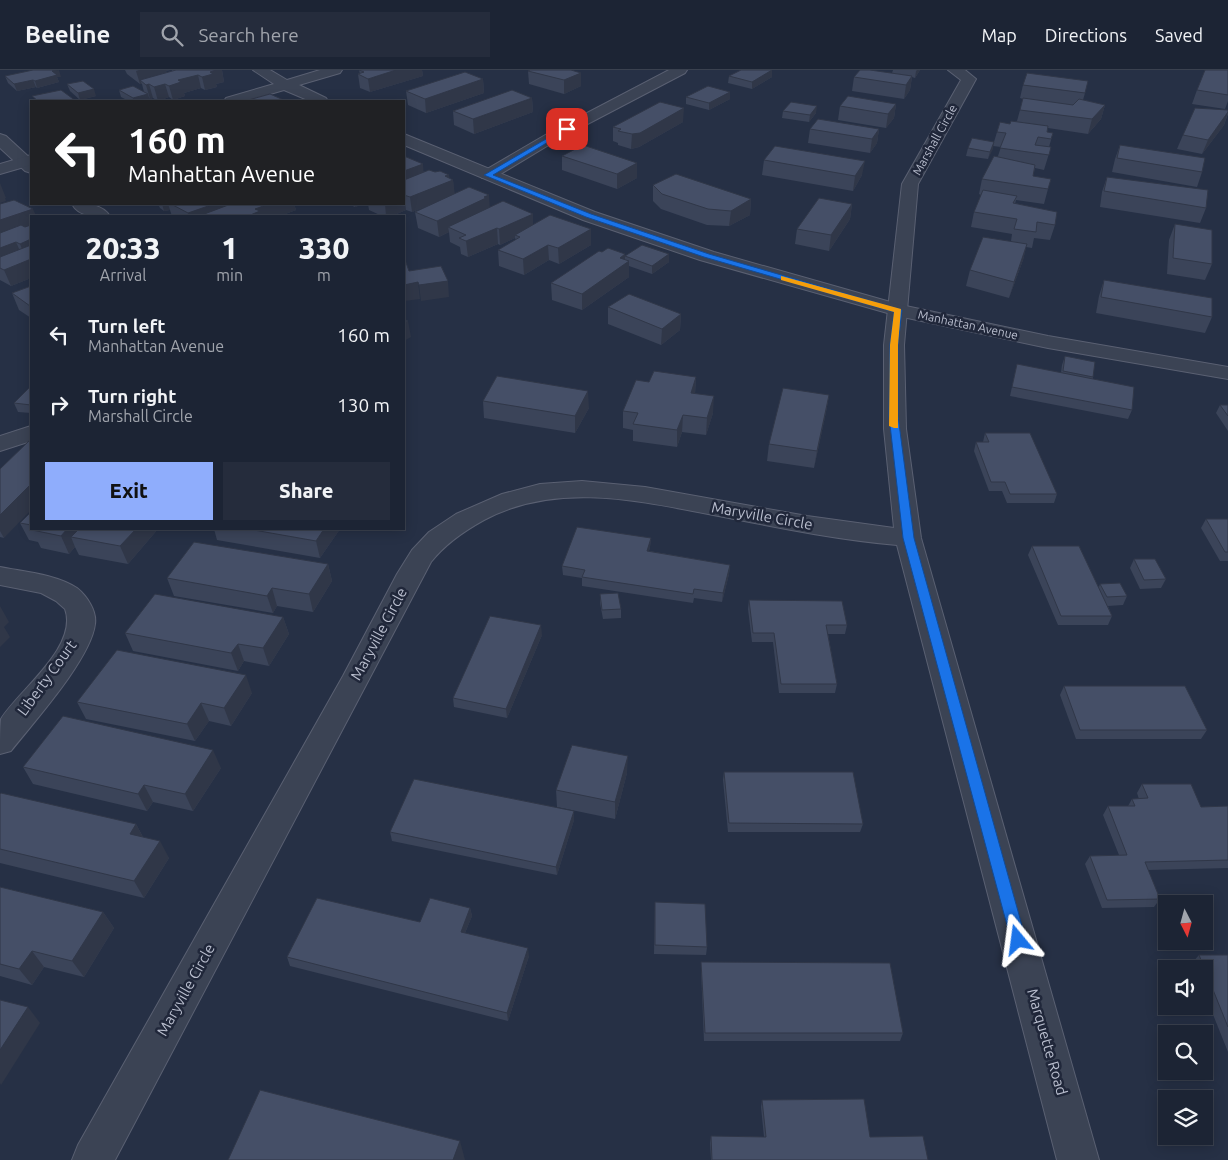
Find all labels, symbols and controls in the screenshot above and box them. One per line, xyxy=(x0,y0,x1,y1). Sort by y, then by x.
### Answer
search box xyxy=(140,12,490,57)
text: Beeline xyxy=(25,21,110,48)
icon: search xyxy=(158,21,186,49)
text: Search here xyxy=(198,24,299,46)
text: Map xyxy=(981,25,1017,45)
text: Directions xyxy=(1045,25,1127,45)
text: Saved xyxy=(1155,25,1203,45)
street label: Marshall Circle xyxy=(910,102,959,177)
pin xyxy=(546,108,588,150)
icon: arrive xyxy=(553,115,581,143)
icon: left xyxy=(45,120,110,185)
text: 160 m xyxy=(128,120,226,160)
text: Manhattan Avenue xyxy=(128,161,315,186)
text: 20:33 xyxy=(86,231,161,265)
text: 1 xyxy=(221,231,238,265)
text: 330 xyxy=(299,231,349,265)
text: Arrival xyxy=(100,266,146,284)
text: min xyxy=(216,266,243,284)
text: m xyxy=(317,266,331,284)
street label: Manhattan Avenue xyxy=(917,308,1019,341)
text: Turn left xyxy=(88,315,166,337)
icon: left xyxy=(45,321,73,349)
text: 160 m xyxy=(337,324,390,346)
text: Manhattan Avenue xyxy=(88,337,224,355)
text: Turn right xyxy=(88,385,176,407)
icon: right xyxy=(45,391,73,419)
text: 130 m xyxy=(337,394,390,416)
text: Marshall Circle xyxy=(88,407,193,425)
button: Exit xyxy=(45,462,213,520)
button: Share xyxy=(223,462,390,520)
street label: Maryville Circle xyxy=(710,498,814,533)
street label: Maryville Circle xyxy=(347,585,410,683)
street label: Liberty Court xyxy=(14,637,80,719)
north arrow xyxy=(1158,895,1212,950)
map controls xyxy=(1158,895,1213,1145)
position arrow xyxy=(991,913,1043,965)
street label: Maryville Circle xyxy=(153,941,218,1039)
button: sound xyxy=(1158,960,1213,1015)
street label: Marquette Road xyxy=(1024,987,1071,1097)
button: search xyxy=(1158,1025,1213,1080)
button: layers xyxy=(1158,1090,1213,1145)

